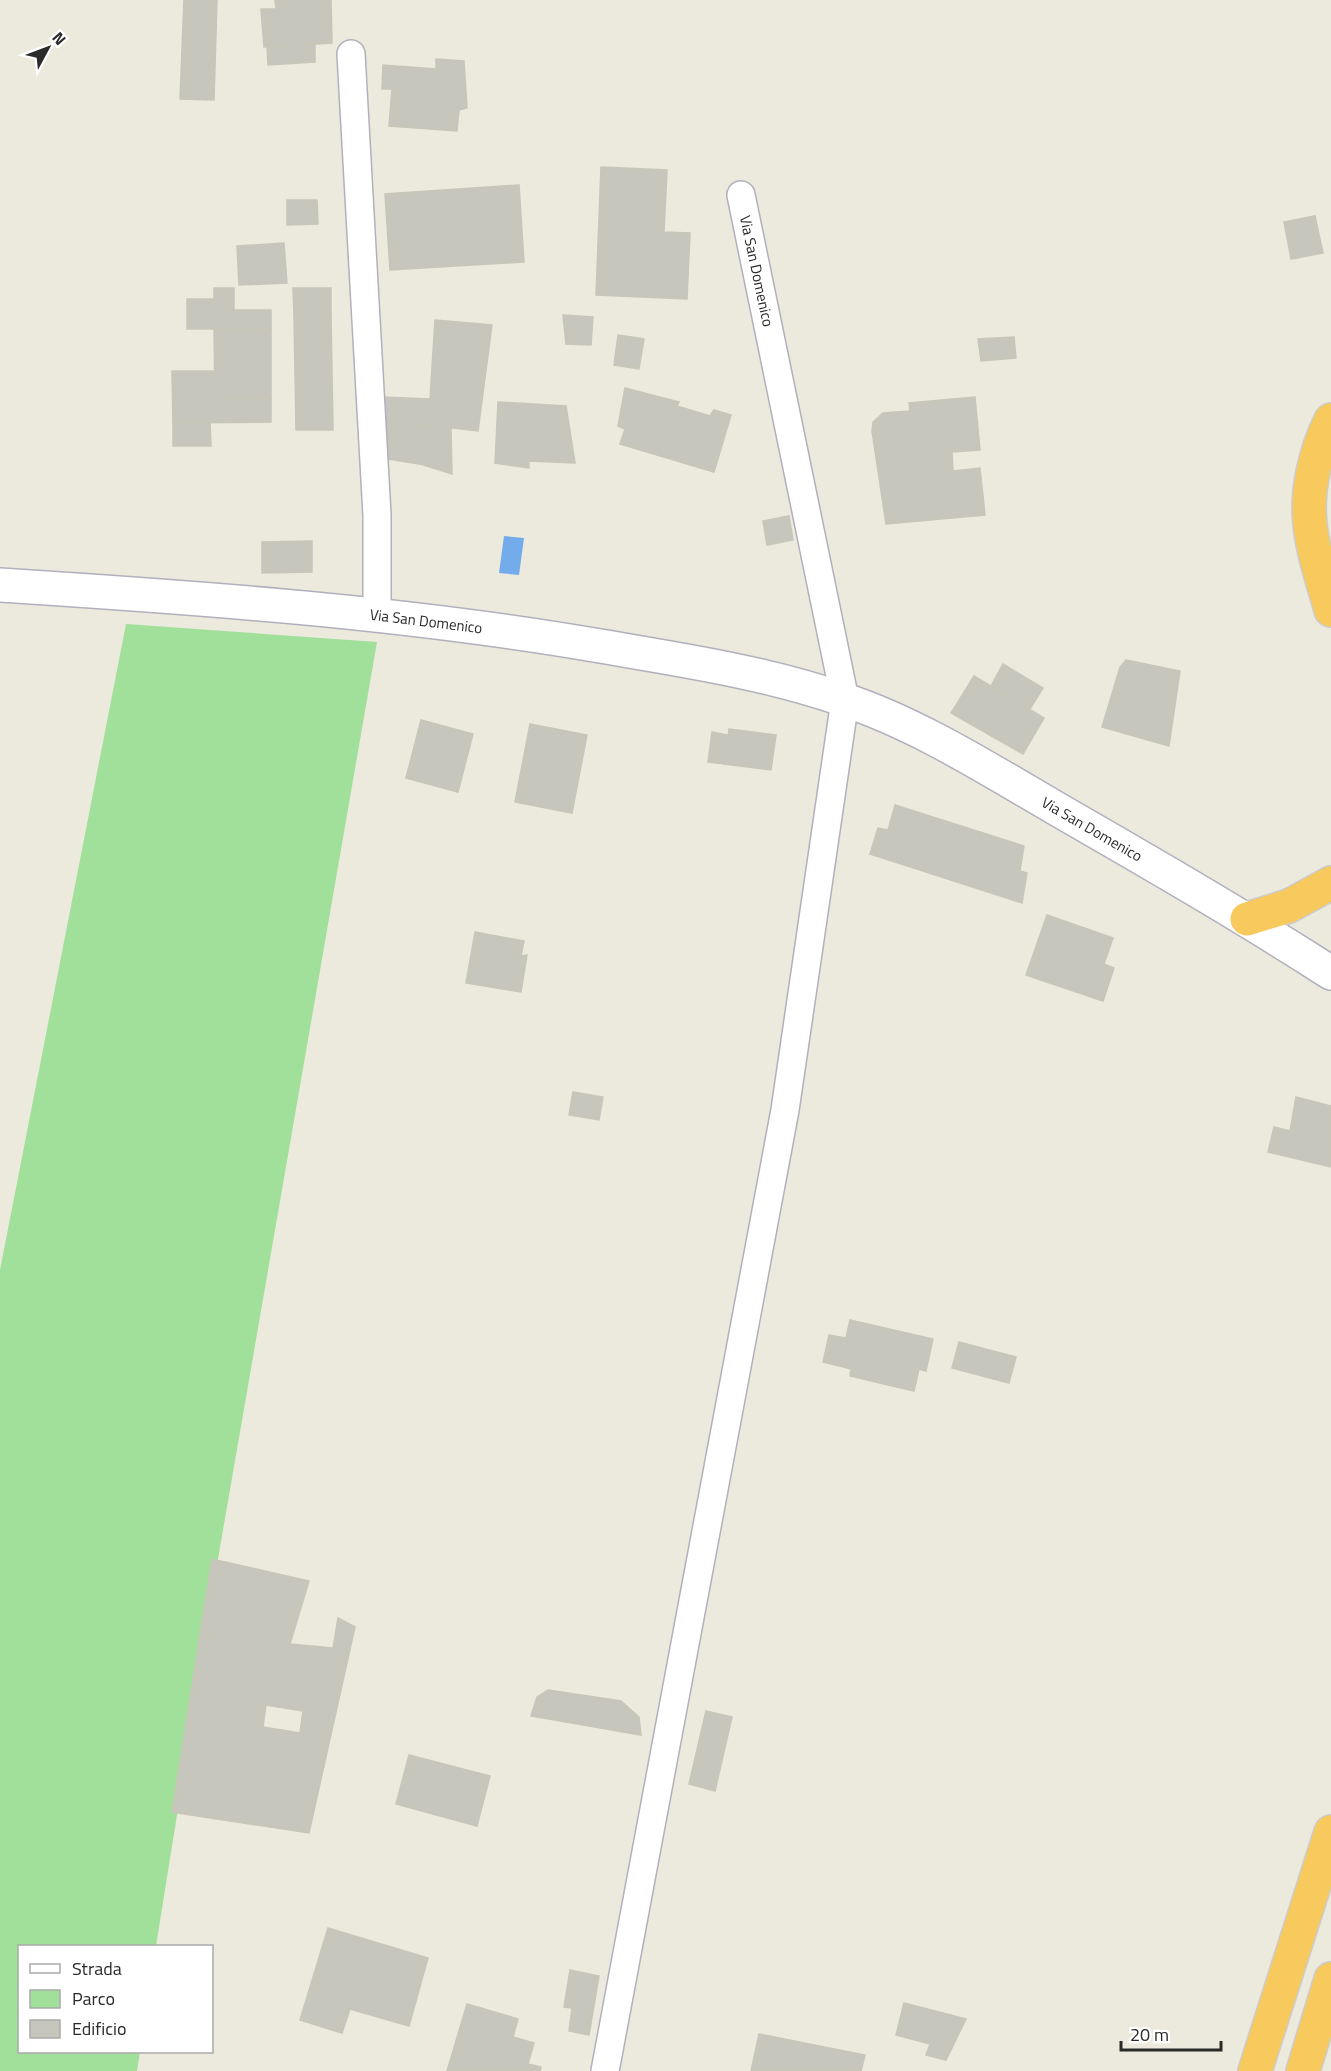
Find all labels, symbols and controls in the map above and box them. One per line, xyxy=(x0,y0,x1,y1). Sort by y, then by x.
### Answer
north arrow xyxy=(18,18,78,78)
text: N xyxy=(47,26,72,50)
street label: Via San Domenico xyxy=(734,213,780,329)
street label: Via San Domenico xyxy=(368,603,484,639)
street label: Via San Domenico xyxy=(1037,791,1147,867)
legend xyxy=(18,1945,213,2053)
text: Strada xyxy=(72,1955,122,1982)
text: Parco xyxy=(72,1985,115,2012)
scale bar xyxy=(1121,2014,1222,2052)
text: Edificio xyxy=(72,2015,126,2042)
text: 20 m xyxy=(1130,2021,1169,2048)

